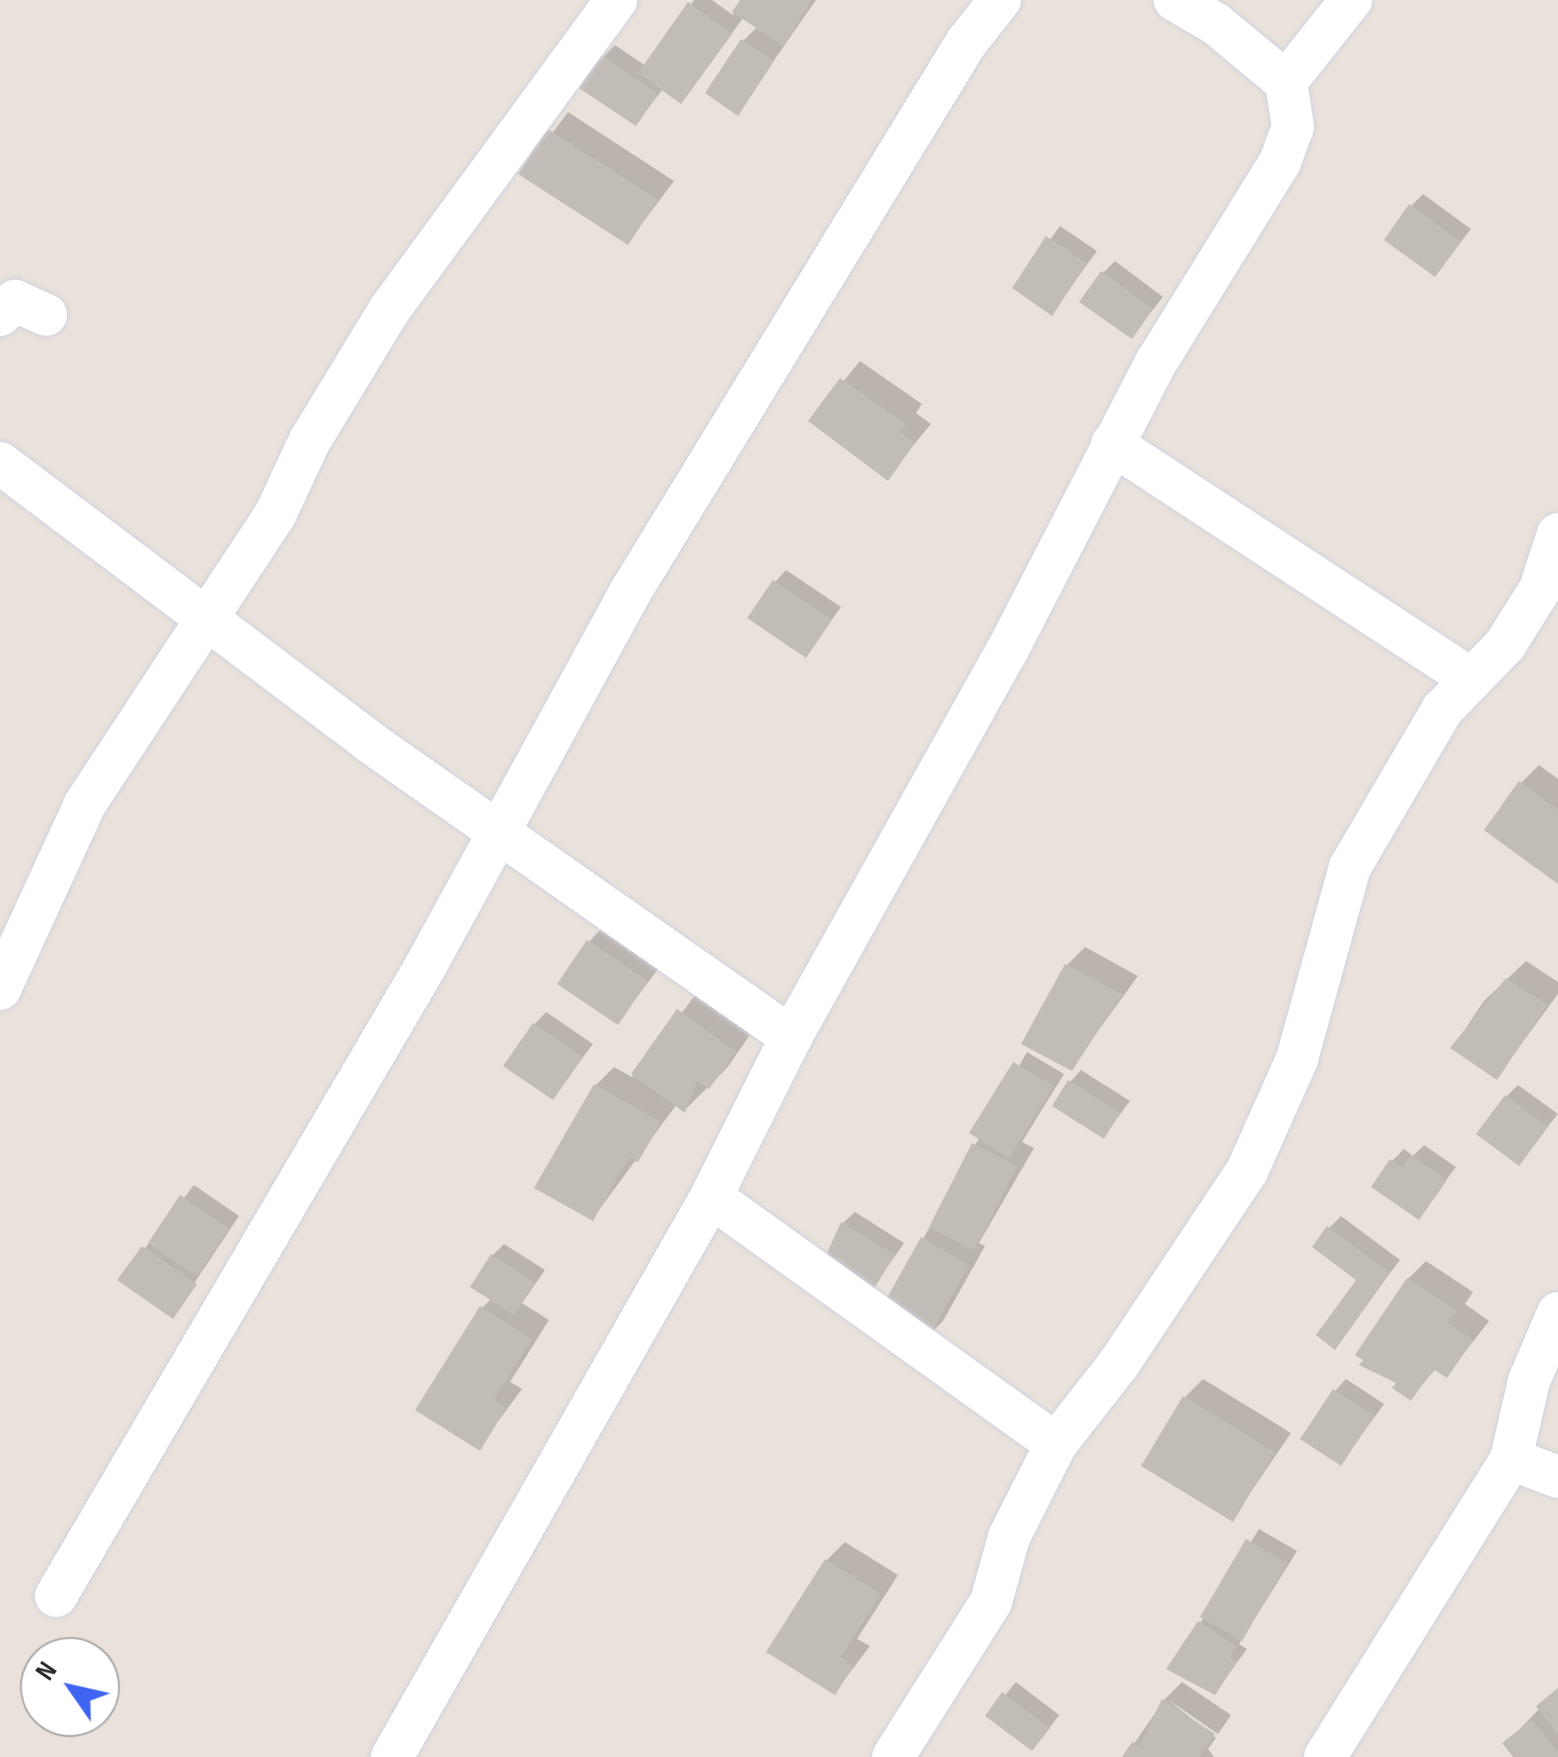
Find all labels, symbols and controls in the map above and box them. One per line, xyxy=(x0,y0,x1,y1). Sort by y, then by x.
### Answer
north arrow xyxy=(20,1637,120,1737)
text: N xyxy=(29,1656,64,1686)

